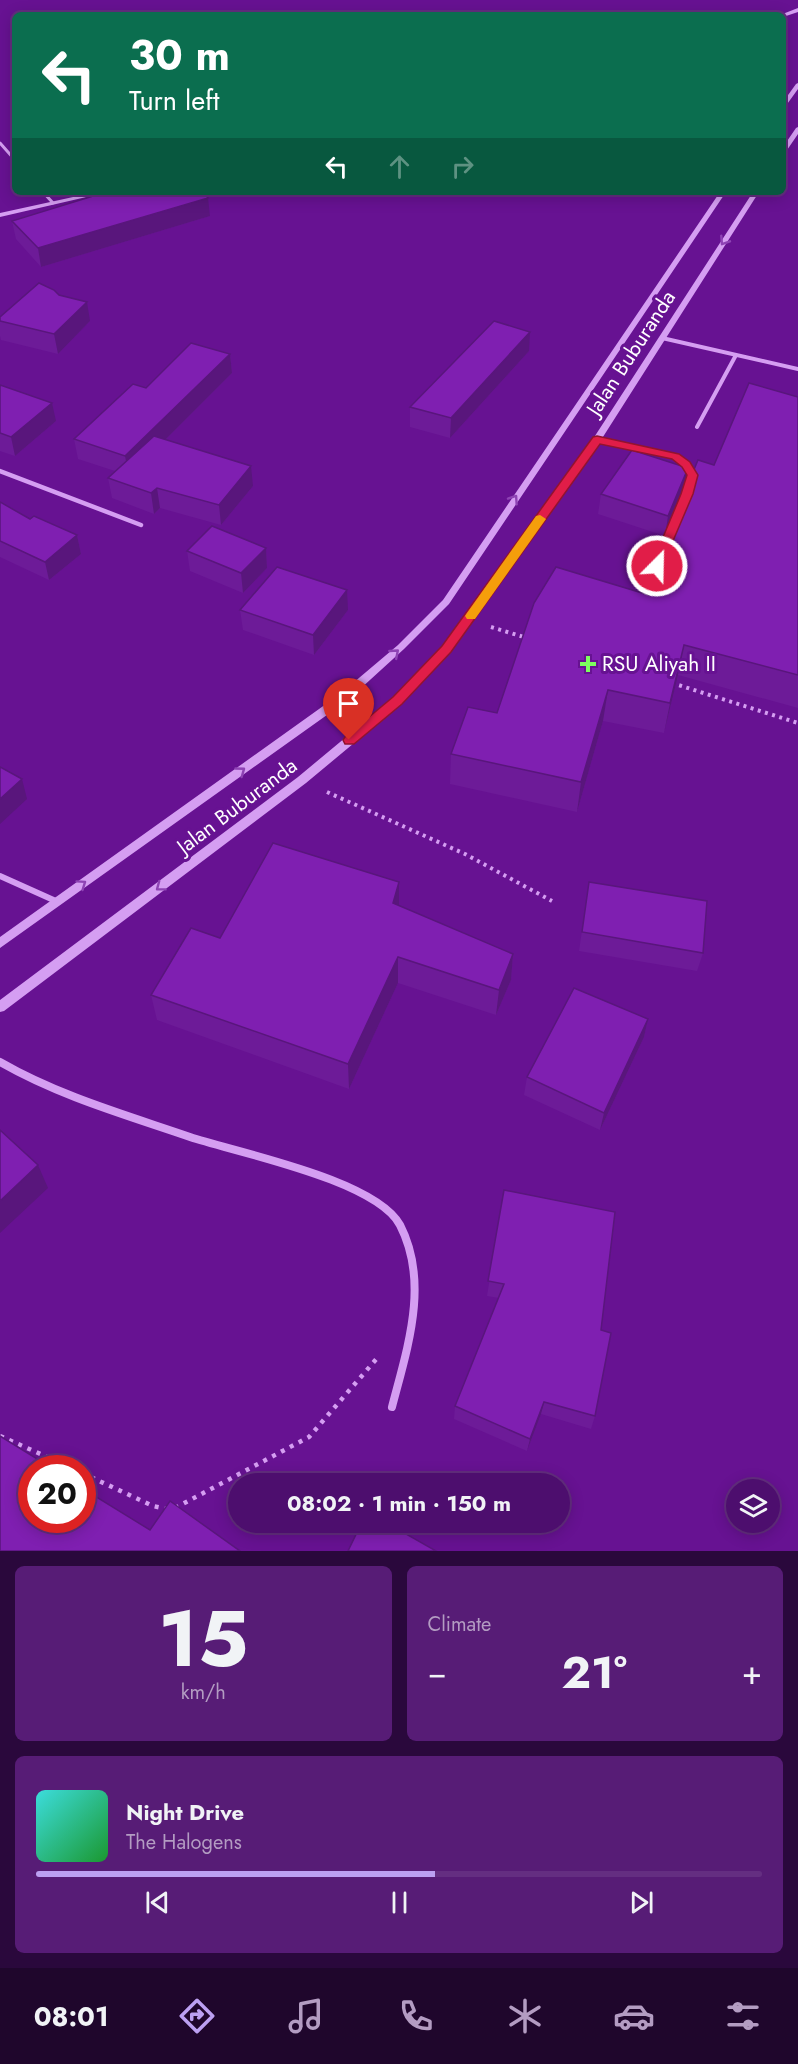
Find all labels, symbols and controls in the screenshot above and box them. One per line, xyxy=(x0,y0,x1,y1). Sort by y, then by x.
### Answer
text: 30 m xyxy=(129,25,230,86)
icon: left xyxy=(30,36,108,114)
text: Turn left xyxy=(129,81,219,120)
icon: left xyxy=(320,150,353,183)
icon: ahead xyxy=(383,150,416,183)
icon: right xyxy=(446,150,479,183)
one-way arrow xyxy=(720,234,731,245)
street label: Jalan Buburanda xyxy=(578,285,683,424)
one-way arrow xyxy=(507,495,518,506)
position arrow xyxy=(625,534,689,598)
one-way arrow xyxy=(388,649,399,660)
place label: RSU Aliyah II xyxy=(602,649,716,679)
marker: RSU Aliyah II xyxy=(579,655,597,673)
pin xyxy=(323,678,374,740)
icon: arrive xyxy=(332,687,365,720)
street label: Jalan Buburanda xyxy=(168,751,303,863)
one-way arrow xyxy=(234,767,245,778)
one-way arrow xyxy=(156,880,167,891)
one-way arrow xyxy=(75,881,86,892)
speed limit sign: 20 xyxy=(18,1455,96,1533)
map controls xyxy=(726,1479,780,1533)
button: layers xyxy=(726,1479,780,1533)
text: 08:02 · 1 min · 150 m xyxy=(287,1487,511,1519)
text: 15 xyxy=(158,1583,248,1695)
text: Climate xyxy=(428,1610,491,1639)
text: 21° xyxy=(561,1640,627,1705)
text: − xyxy=(428,1649,447,1696)
text: + xyxy=(742,1649,762,1696)
text: km/h xyxy=(181,1678,226,1707)
text: Night Drive xyxy=(126,1796,244,1828)
text: The Halogens xyxy=(126,1828,242,1857)
icon: previous xyxy=(141,1886,174,1919)
icon: pause xyxy=(383,1886,416,1919)
icon: next xyxy=(625,1886,658,1919)
icon: directions xyxy=(176,1995,218,2037)
icon: music xyxy=(285,1995,327,2037)
icon: phone xyxy=(395,1995,437,2037)
icon: climate xyxy=(504,1995,546,2037)
icon: car xyxy=(613,1995,655,2037)
icon: filters xyxy=(722,1995,764,2037)
text: 08:01 xyxy=(34,1997,109,2036)

